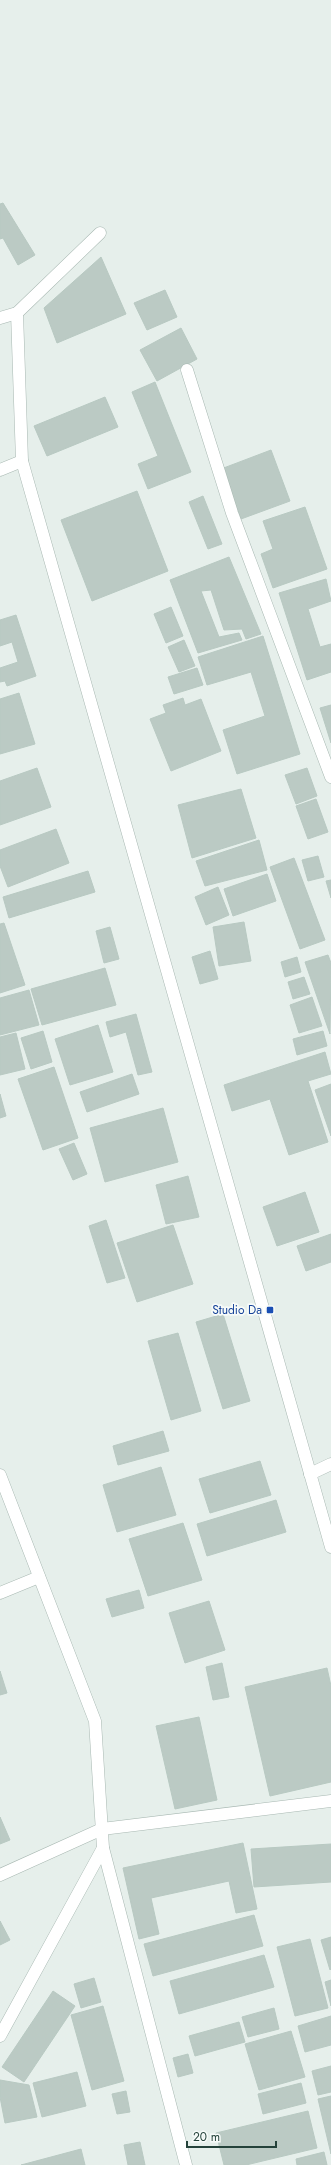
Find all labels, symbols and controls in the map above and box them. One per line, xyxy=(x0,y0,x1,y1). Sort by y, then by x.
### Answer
place label: Studio Da xyxy=(212,1301,262,1319)
marker: Studio Da xyxy=(265,1305,275,1315)
scale bar xyxy=(187,2123,276,2149)
text: 20 m xyxy=(193,2128,220,2146)

